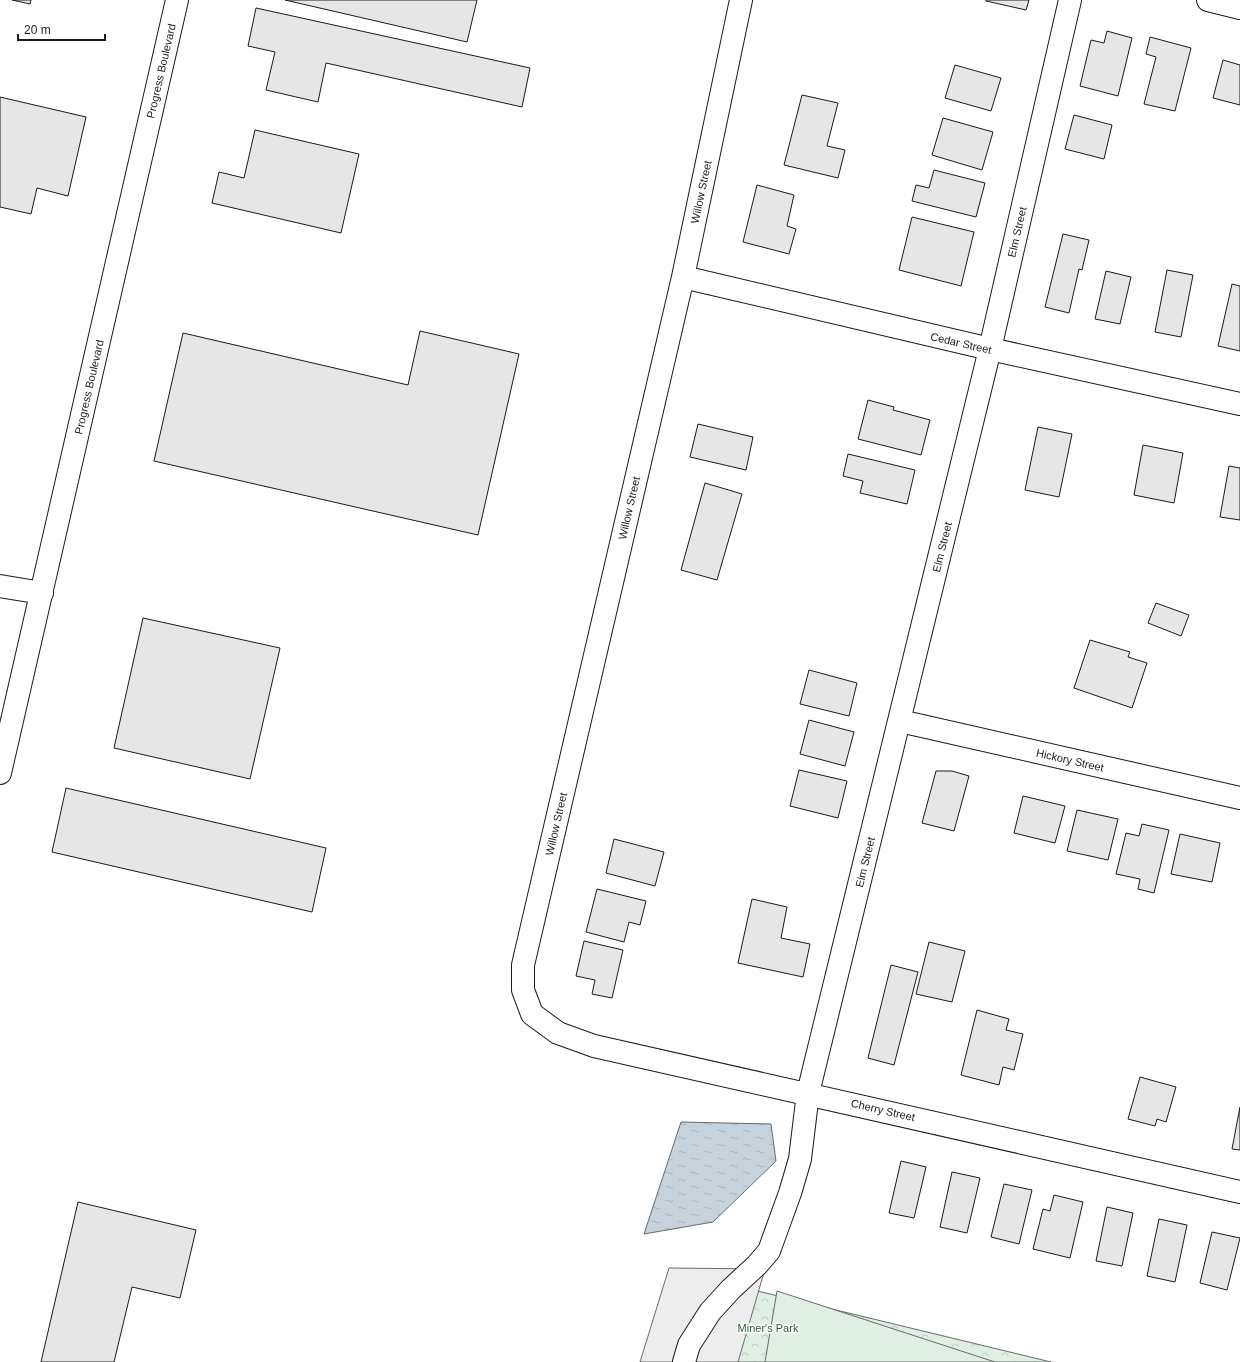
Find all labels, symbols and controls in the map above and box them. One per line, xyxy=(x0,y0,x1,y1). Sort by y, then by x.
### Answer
scale bar xyxy=(18,16,105,42)
text: 20 m xyxy=(24,23,51,37)
street label: Progress Boulevard xyxy=(144,23,178,119)
street label: Willow Street xyxy=(688,159,714,225)
street label: Elm Street xyxy=(1005,206,1029,258)
street label: Cedar Street xyxy=(929,330,993,356)
street label: Progress Boulevard xyxy=(72,339,106,435)
street label: Willow Street xyxy=(616,475,642,541)
street label: Elm Street xyxy=(930,521,954,573)
street label: Hickory Street xyxy=(1035,746,1105,774)
street label: Willow Street xyxy=(543,791,569,857)
street label: Elm Street xyxy=(853,836,877,888)
street label: Cherry Street xyxy=(850,1097,916,1123)
park label: Miner's Park xyxy=(738,1322,799,1334)

